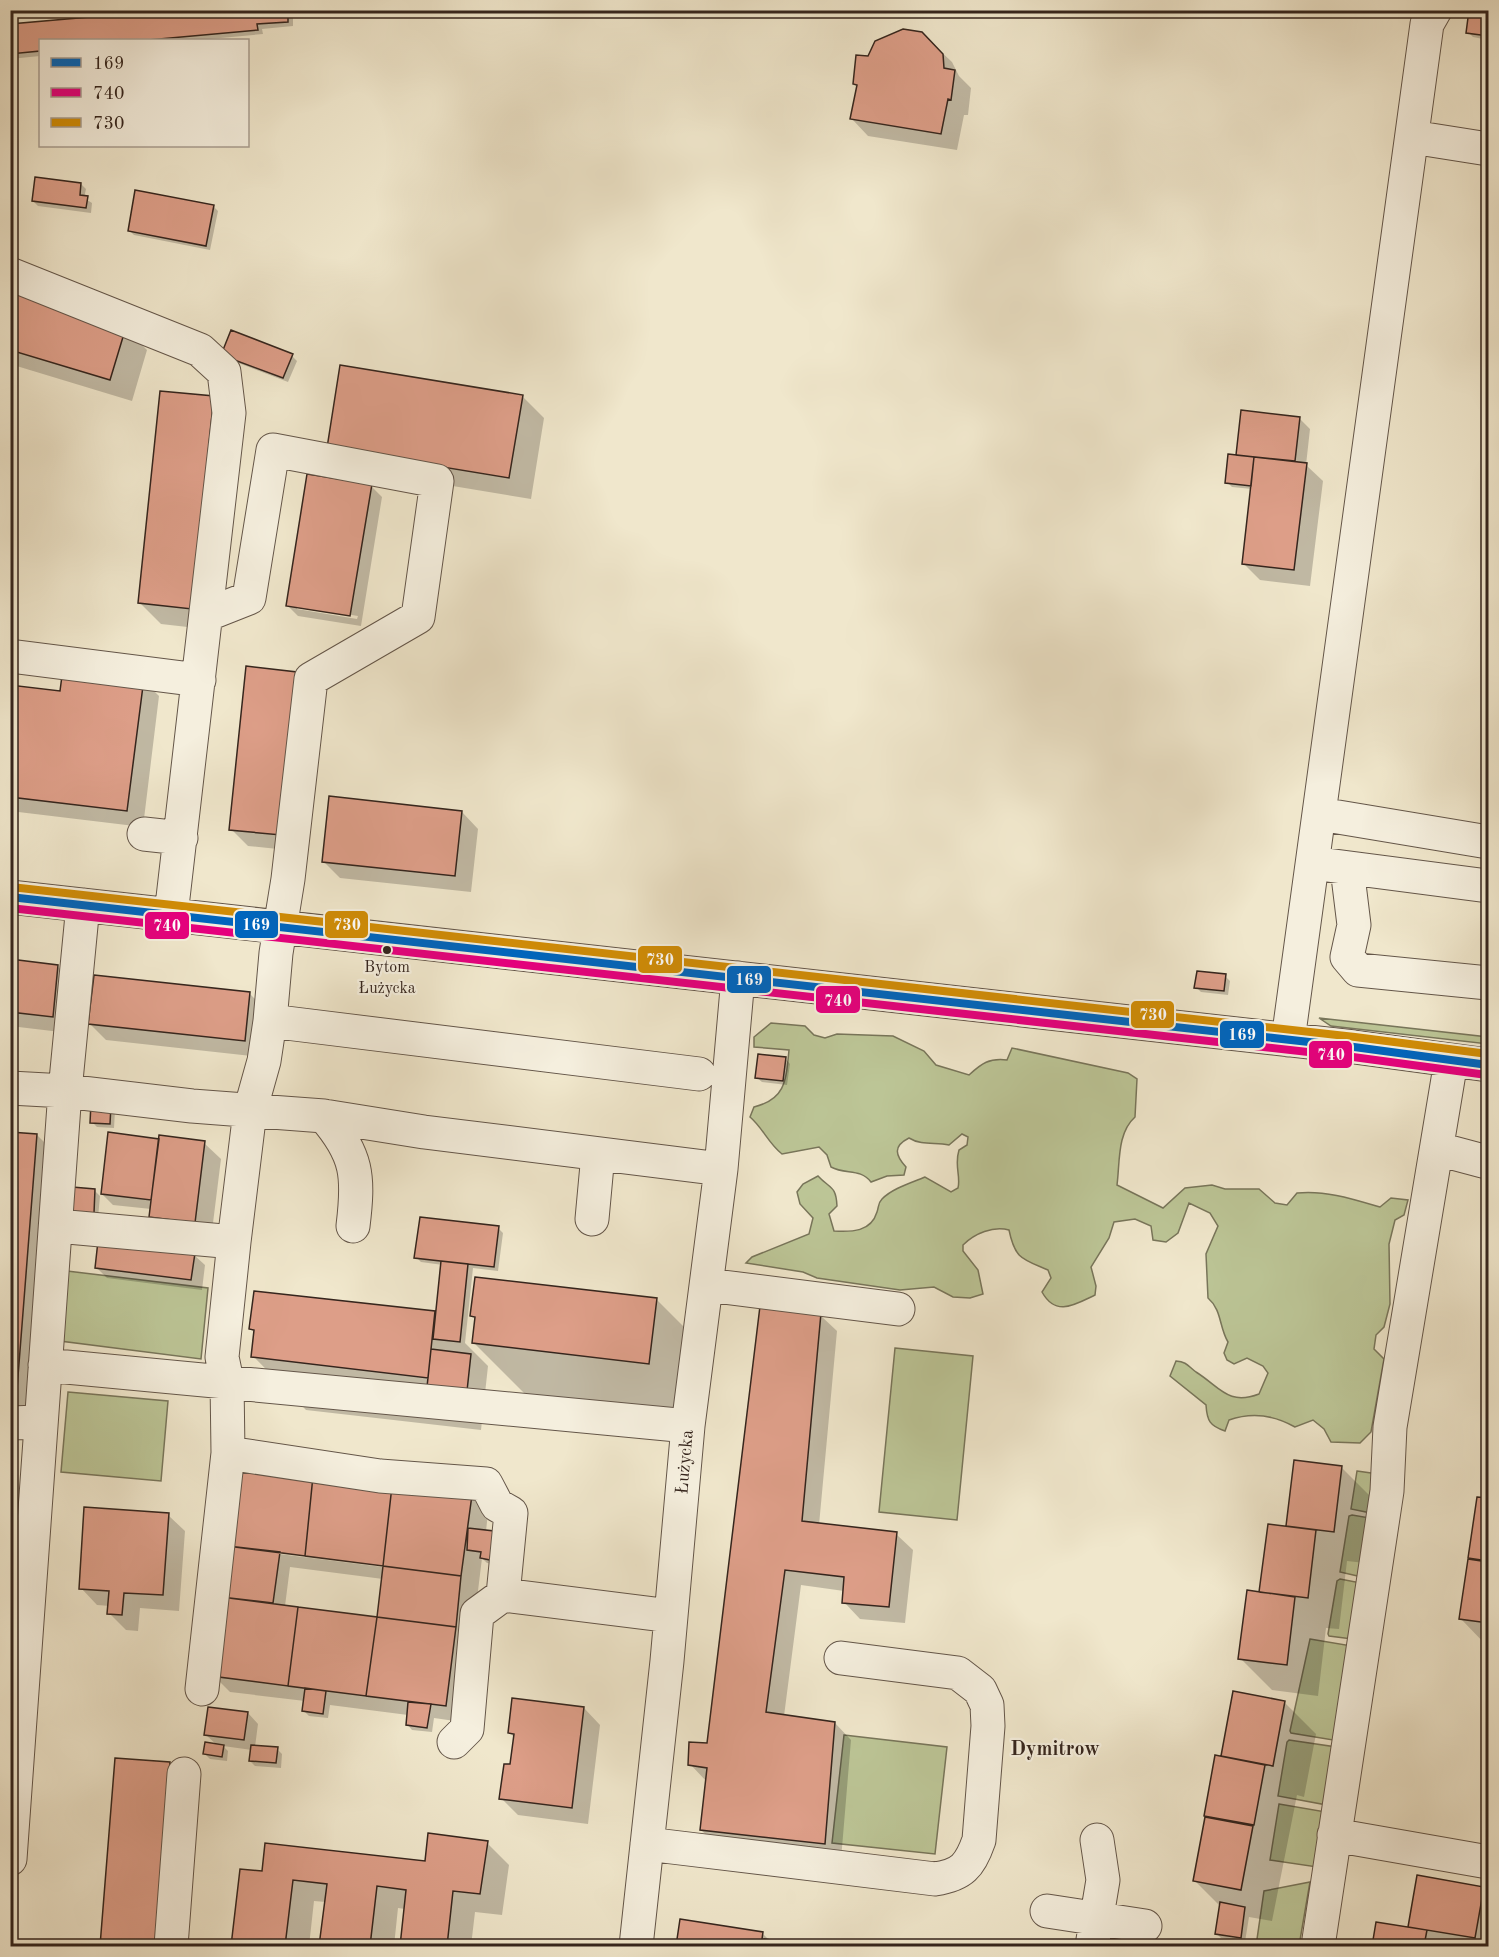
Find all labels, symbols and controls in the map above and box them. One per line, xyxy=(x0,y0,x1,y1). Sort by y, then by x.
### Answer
legend xyxy=(39,39,249,147)
text: 169 xyxy=(93,55,124,73)
text: 740 xyxy=(93,85,124,103)
text: 730 xyxy=(93,115,124,133)
line badge: 169 xyxy=(234,910,279,939)
line badge: 730 xyxy=(324,910,369,939)
line badge: 740 xyxy=(144,911,190,940)
text: 169 xyxy=(242,918,270,934)
text: 730 xyxy=(333,918,361,934)
text: 740 xyxy=(153,919,181,935)
marker: Bytom Łużycka xyxy=(381,944,393,956)
line badge: 730 xyxy=(637,945,683,974)
text: 730 xyxy=(646,953,674,969)
place label: Bytom Łużycka xyxy=(358,960,416,997)
line badge: 169 xyxy=(726,965,772,994)
text: 169 xyxy=(735,973,763,989)
line badge: 740 xyxy=(815,985,861,1014)
text: 740 xyxy=(824,994,852,1010)
line badge: 730 xyxy=(1130,1000,1175,1029)
text: 730 xyxy=(1139,1008,1167,1024)
line badge: 169 xyxy=(1219,1020,1265,1049)
text: 169 xyxy=(1228,1028,1256,1044)
line badge: 740 xyxy=(1308,1040,1353,1069)
text: 740 xyxy=(1317,1048,1345,1064)
street label: Łużycka xyxy=(673,1429,697,1495)
district label: Dymitrow xyxy=(1010,1740,1100,1760)

